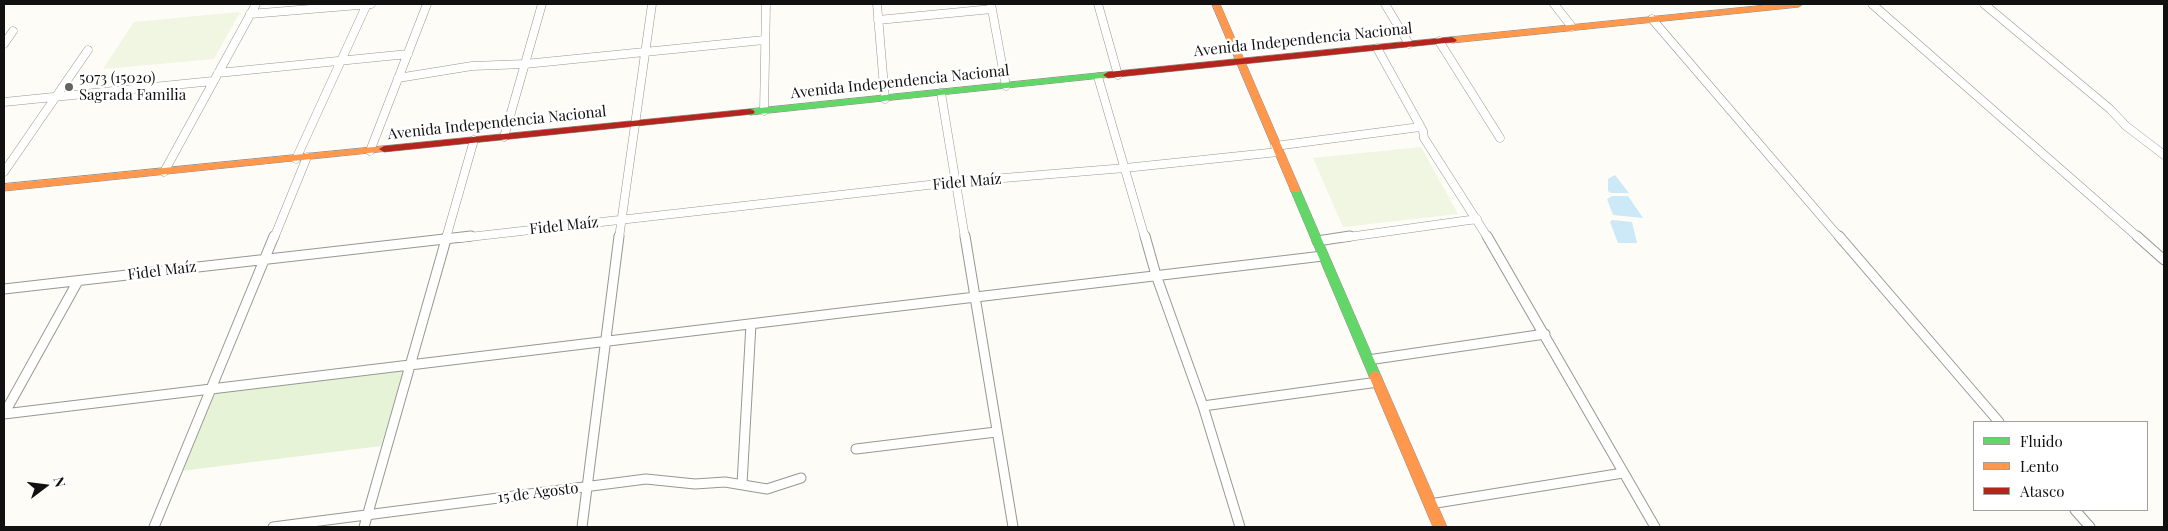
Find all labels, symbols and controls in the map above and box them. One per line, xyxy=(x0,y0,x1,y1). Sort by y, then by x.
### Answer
street label: Avenida Independencia Nacional xyxy=(1193,20,1413,60)
street label: Avenida Independencia Nacional xyxy=(790,62,1010,102)
place label: 5073 (15020) Sagrada Familia xyxy=(79,69,186,104)
marker: 5073 (15020) Sagrada Familia xyxy=(63,81,75,93)
street label: Avenida Independencia Nacional xyxy=(387,103,607,143)
street label: Fidel Maíz xyxy=(932,170,1002,194)
street label: Fidel Maíz xyxy=(529,213,599,239)
street label: Fidel Maíz xyxy=(127,258,197,284)
legend xyxy=(1973,421,2148,511)
text: Fluido xyxy=(2020,431,2063,451)
text: Lento xyxy=(2020,456,2059,476)
north arrow xyxy=(20,461,70,511)
text: N xyxy=(49,475,70,489)
street label: 15 de Agosto xyxy=(497,479,579,507)
text: Atasco xyxy=(2020,481,2064,501)

